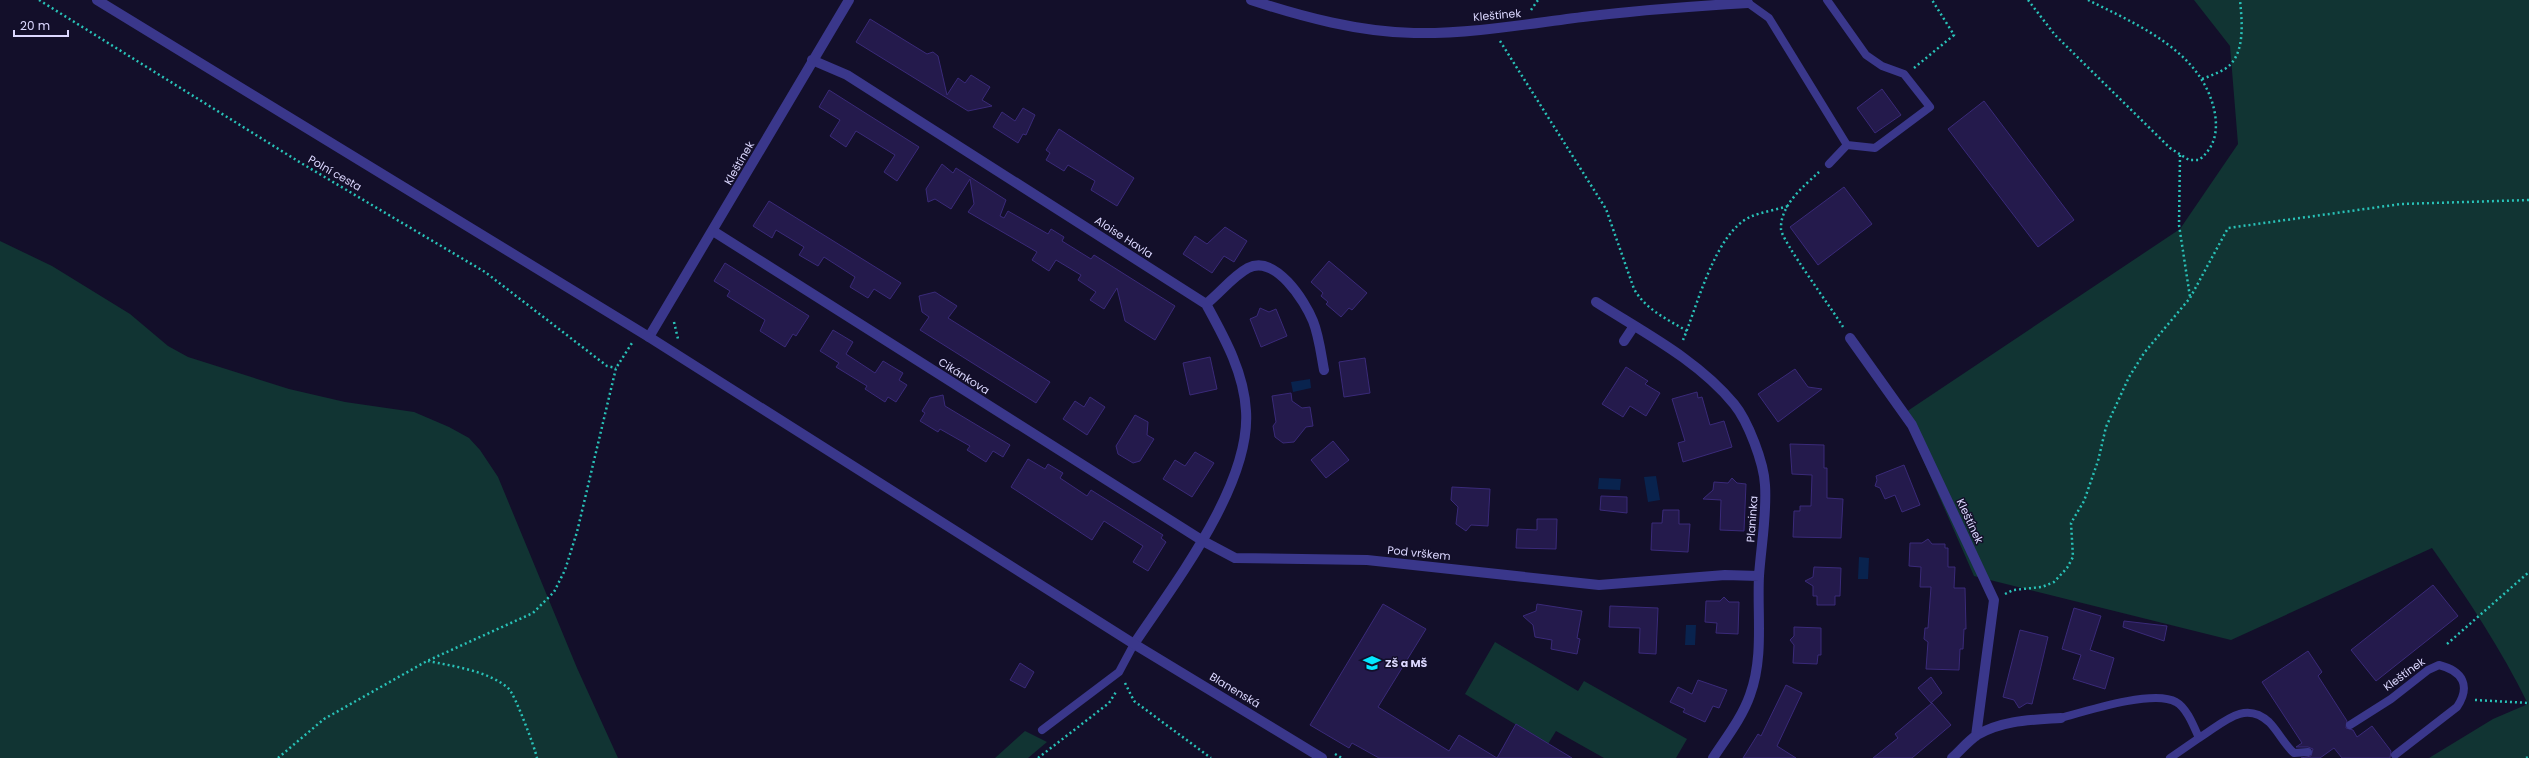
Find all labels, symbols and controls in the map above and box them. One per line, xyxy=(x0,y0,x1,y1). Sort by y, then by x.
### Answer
street label: Kleštínek xyxy=(1472,5,1522,25)
scale bar xyxy=(14,12,68,38)
text: 20 m xyxy=(20,17,50,34)
street label: Kleštínek xyxy=(720,138,758,188)
street label: Polní cesta xyxy=(305,151,365,195)
street label: Aloise Havla xyxy=(1092,212,1156,262)
street label: Cikánkova xyxy=(935,354,993,398)
street label: Planinka xyxy=(1742,495,1762,543)
street label: Kleštínek xyxy=(1953,496,1988,546)
street label: Pod vrškem xyxy=(1387,542,1451,564)
school or university icon: ZŠ a MŠ xyxy=(1362,653,1382,673)
street label: Kleštínek xyxy=(2380,653,2428,695)
place label: ZŠ a MŠ xyxy=(1385,655,1428,671)
street label: Blanenská xyxy=(1207,669,1263,711)

